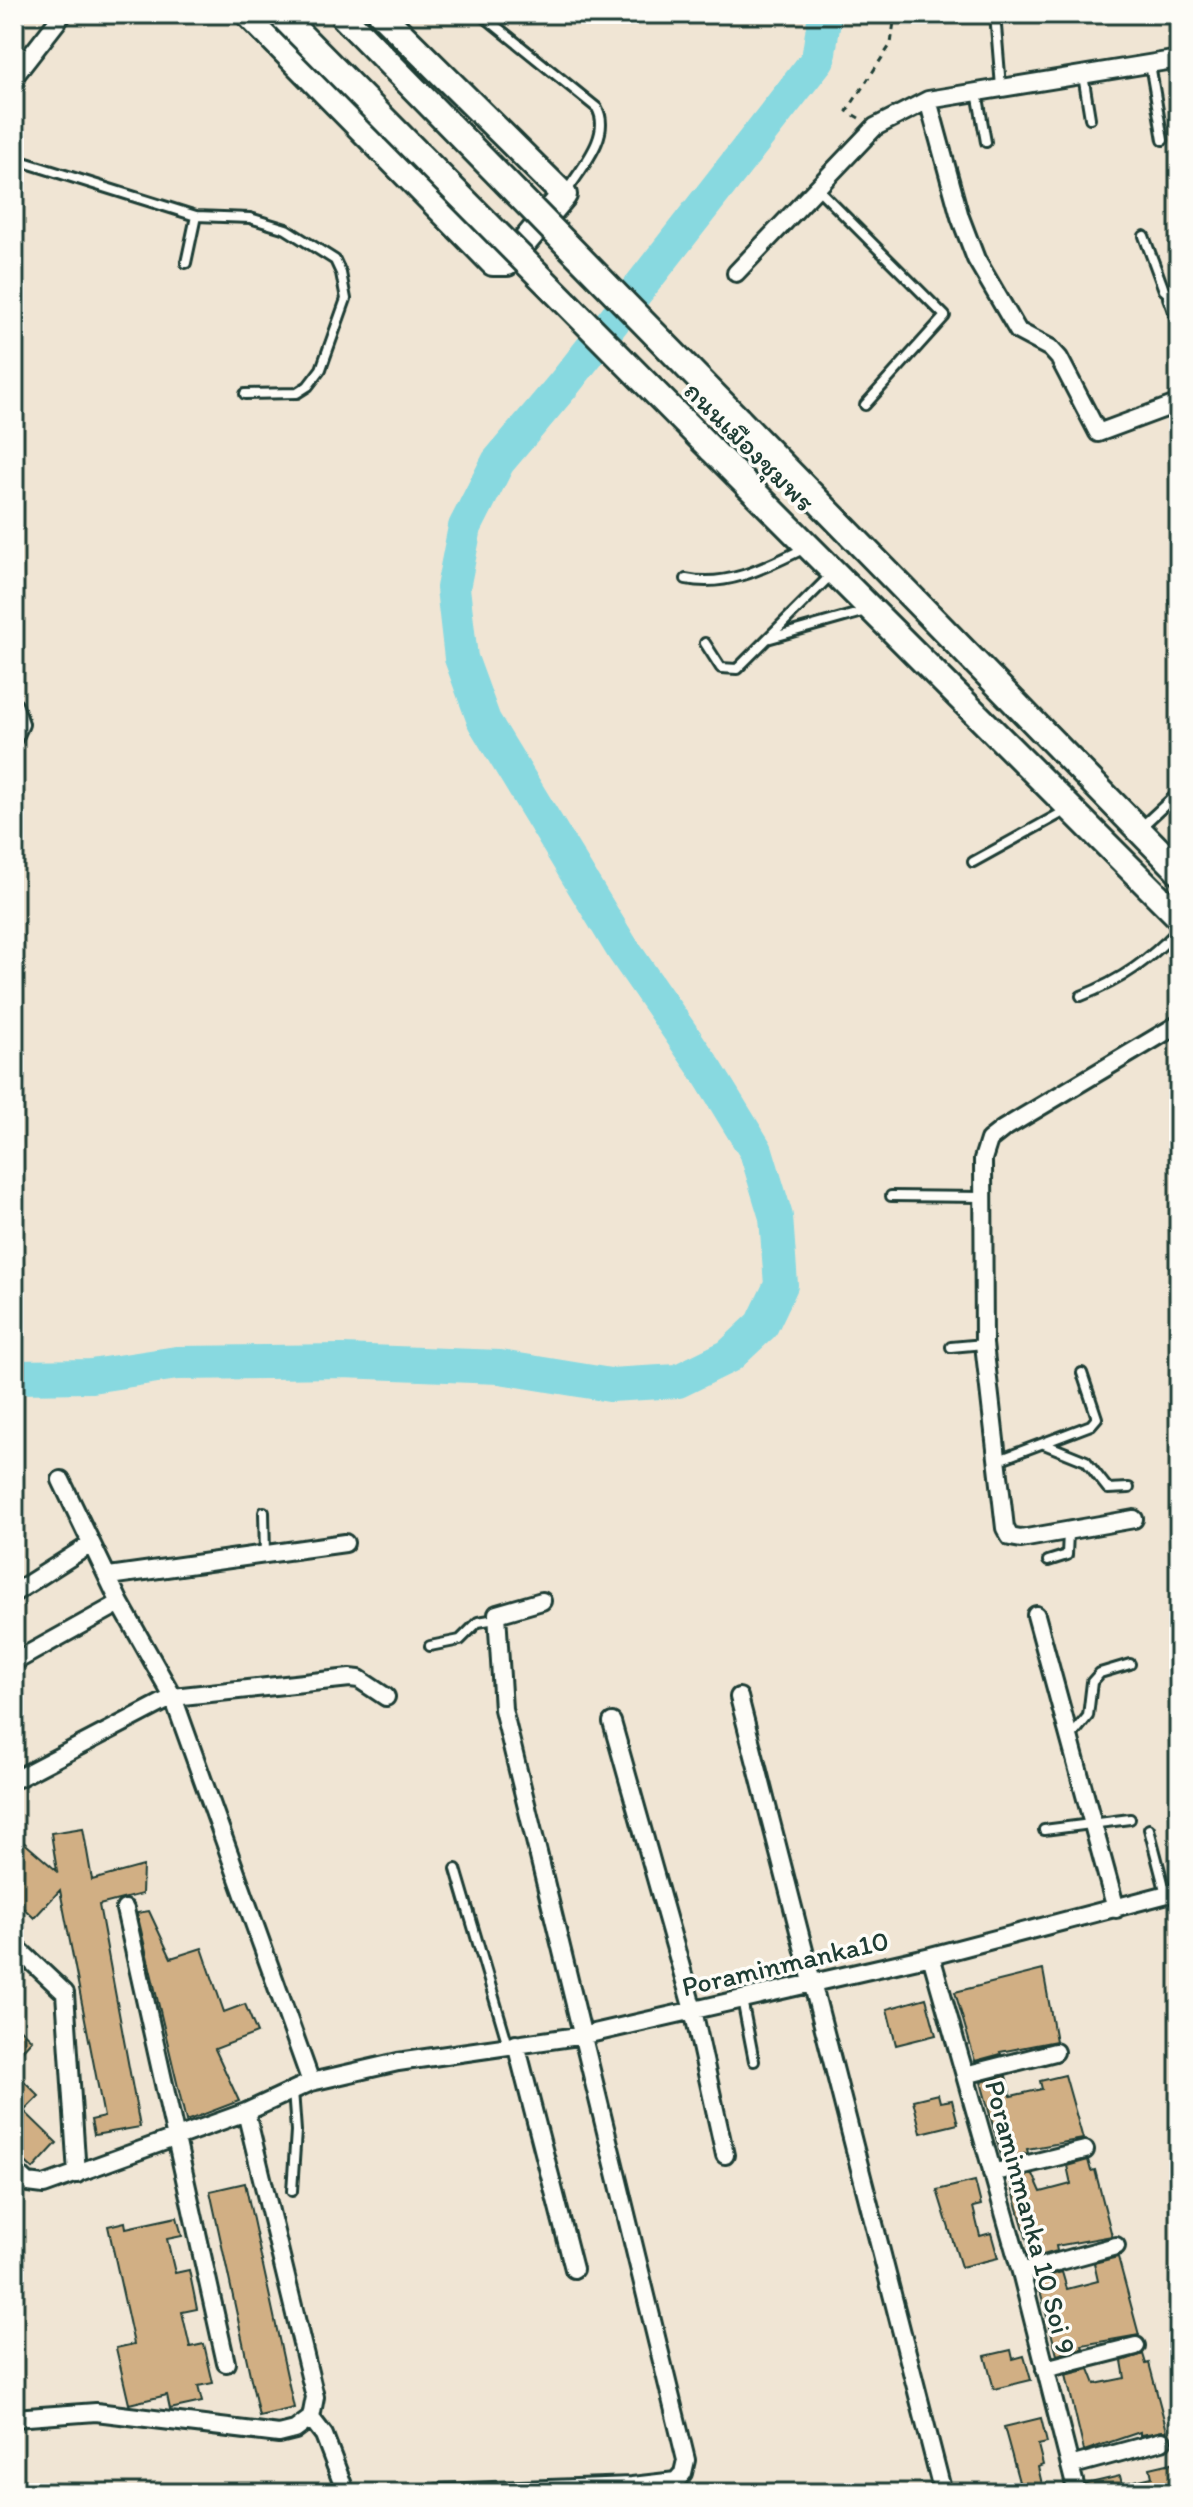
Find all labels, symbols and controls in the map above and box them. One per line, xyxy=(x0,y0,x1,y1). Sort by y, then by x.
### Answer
street label: ถนนเมืองชุมพร xyxy=(676,373,823,520)
street label: Poraminmanka10 xyxy=(678,1923,892,2003)
street label: Poraminmanka 10 Soi 9 xyxy=(978,2076,1084,2358)

